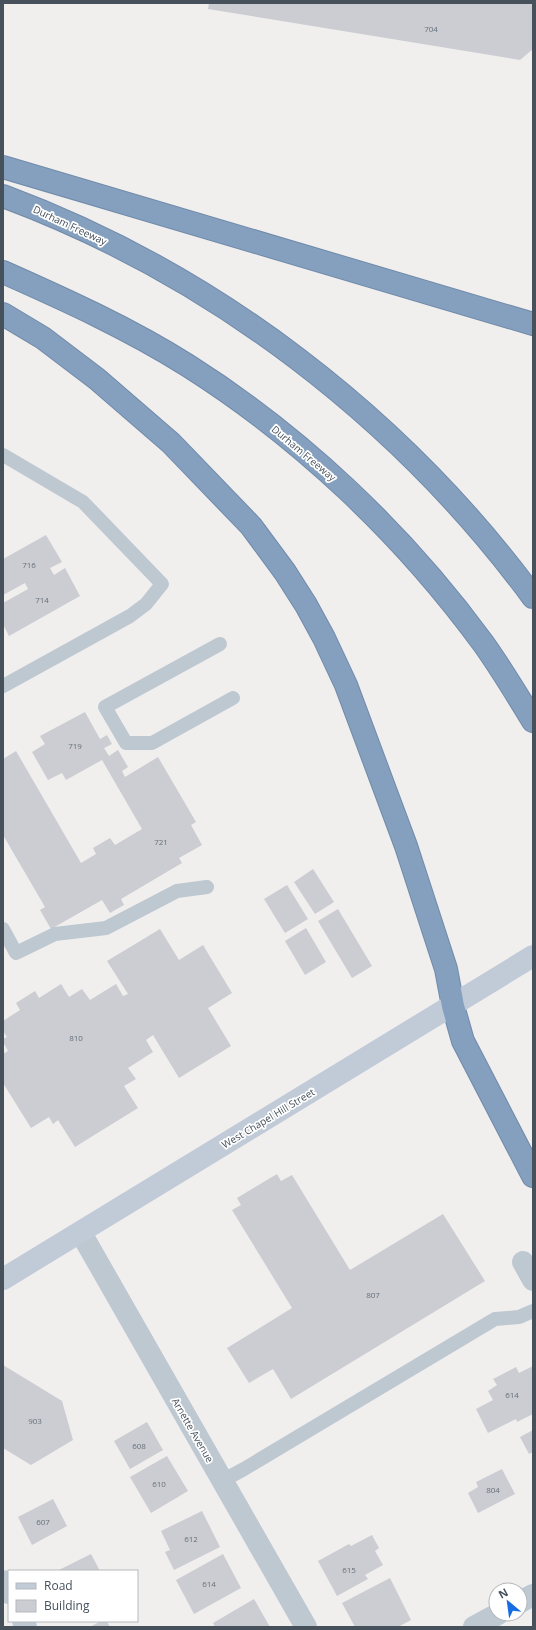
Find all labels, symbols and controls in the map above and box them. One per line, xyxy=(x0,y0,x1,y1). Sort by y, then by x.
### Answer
house number: 704 xyxy=(424,23,438,34)
street label: Durham Freeway xyxy=(31,202,110,249)
street label: Durham Freeway xyxy=(269,422,340,485)
house number: 716 xyxy=(22,559,36,570)
house number: 714 xyxy=(35,594,49,605)
house number: 719 xyxy=(68,740,82,751)
house number: 721 xyxy=(154,836,168,847)
house number: 810 xyxy=(69,1032,83,1043)
street label: West Chapel Hill Street xyxy=(219,1084,317,1151)
house number: 807 xyxy=(366,1289,380,1300)
house number: 614 xyxy=(505,1389,519,1400)
street label: Arnette Avenue xyxy=(169,1395,217,1465)
house number: 903 xyxy=(28,1415,42,1426)
house number: 608 xyxy=(132,1440,146,1451)
house number: 610 xyxy=(152,1478,166,1489)
house number: 804 xyxy=(486,1484,500,1495)
house number: 607 xyxy=(36,1516,50,1527)
house number: 612 xyxy=(184,1533,198,1544)
house number: 615 xyxy=(342,1564,356,1575)
legend xyxy=(8,1570,138,1622)
text: Road xyxy=(44,1577,73,1594)
house number: 614 xyxy=(202,1578,216,1589)
north arrow xyxy=(488,1582,528,1622)
text: N xyxy=(495,1584,510,1602)
text: Building xyxy=(44,1597,90,1614)

